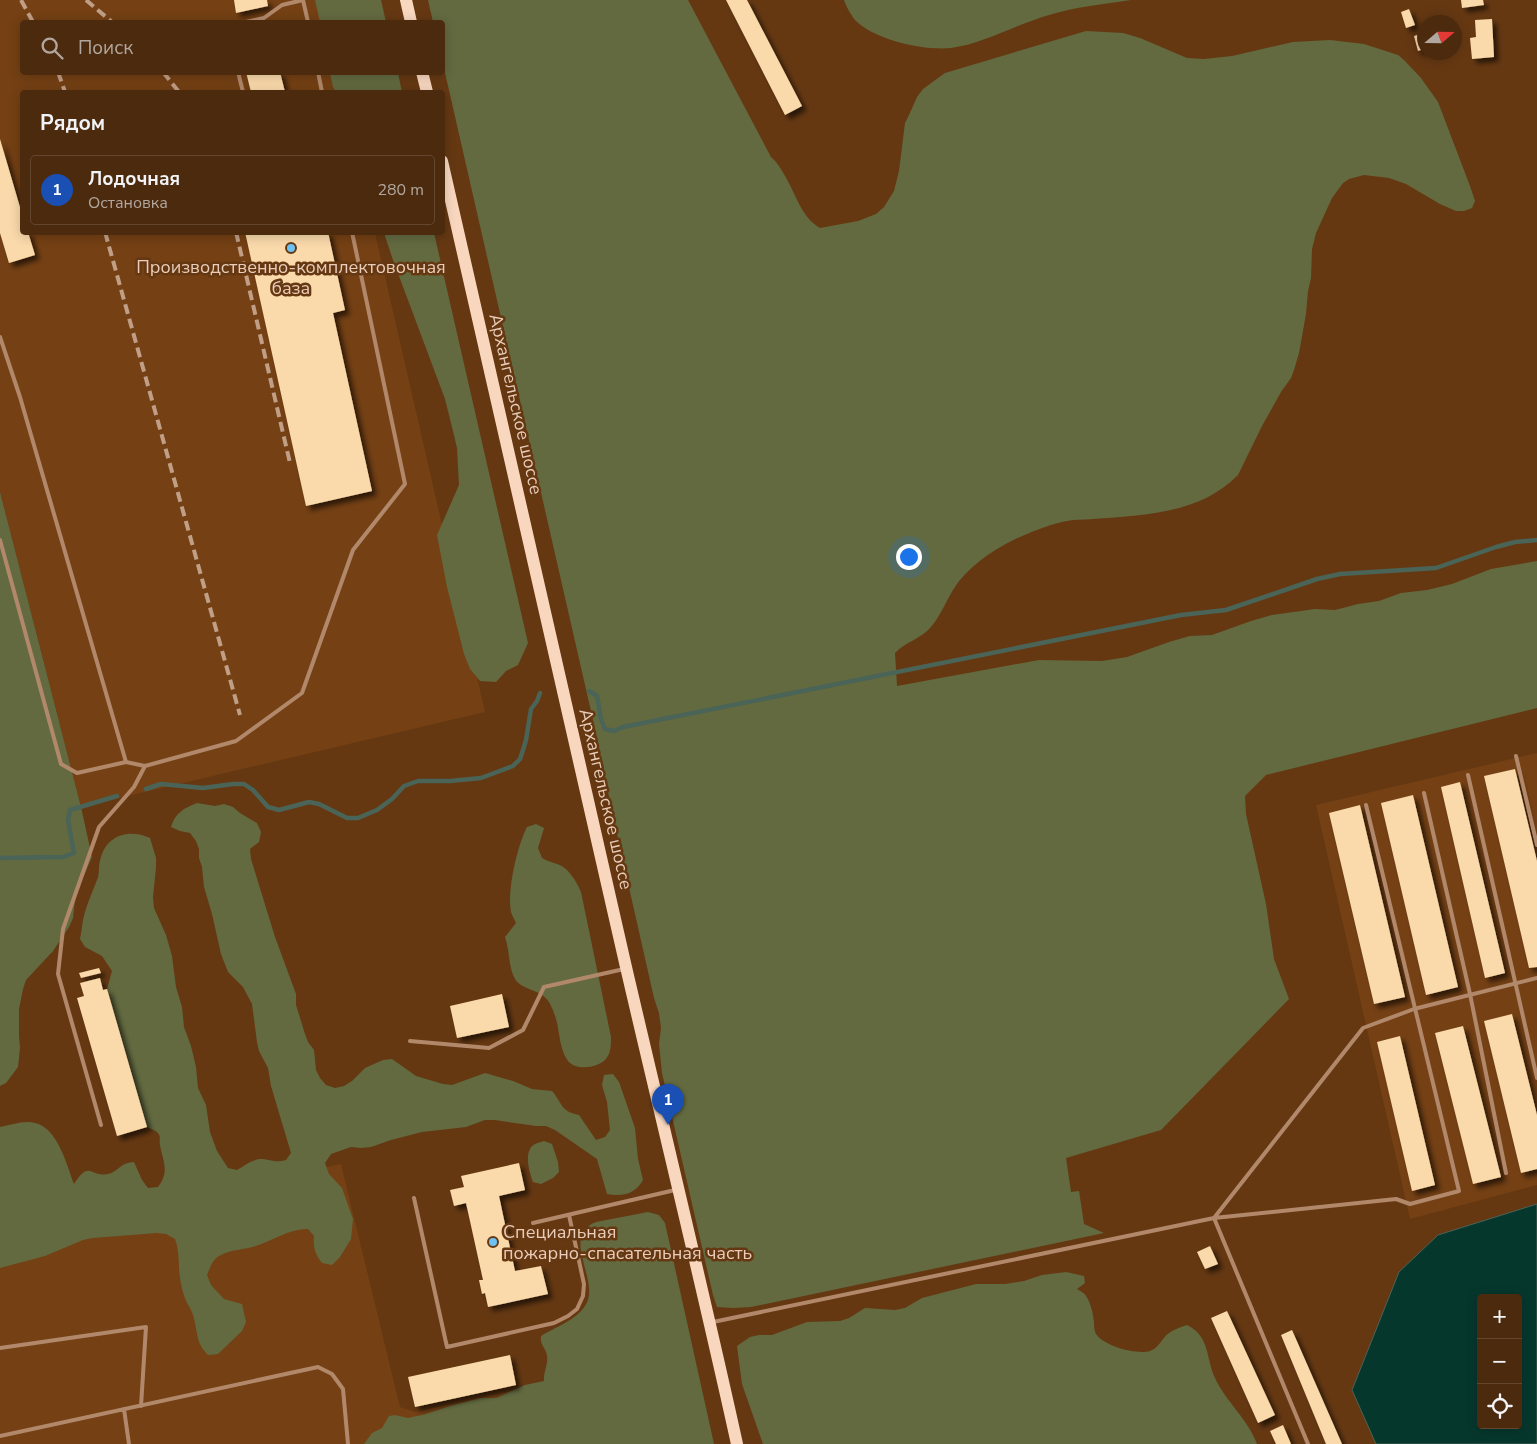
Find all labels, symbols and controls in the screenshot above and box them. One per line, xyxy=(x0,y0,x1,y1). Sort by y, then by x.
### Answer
north arrow xyxy=(1417,15,1462,60)
search box xyxy=(20,20,445,75)
icon: search xyxy=(38,34,66,62)
text: Поиск xyxy=(78,35,133,61)
text: Рядом xyxy=(40,109,105,137)
text: Лодочная xyxy=(88,166,180,192)
text: 1 xyxy=(52,179,62,201)
text: 280 m xyxy=(377,179,424,201)
text: Остановка xyxy=(88,192,168,214)
marker: Производственно-комплектовочная база xyxy=(285,242,297,254)
place label: Производственно-комплектовочная база xyxy=(136,255,446,300)
street label: Архангельское шоссе xyxy=(484,311,548,497)
your location xyxy=(896,544,922,570)
street label: Архангельское шоссе xyxy=(574,706,638,892)
pin: 1 xyxy=(652,1084,684,1125)
place label: Специальная пожарно-спасательная часть xyxy=(503,1220,752,1265)
marker: Специальная пожарно-спасательная часть xyxy=(487,1236,499,1248)
map controls xyxy=(1477,1294,1522,1429)
button: + xyxy=(1477,1294,1522,1339)
button: − xyxy=(1477,1339,1522,1384)
button: locate xyxy=(1477,1384,1522,1429)

